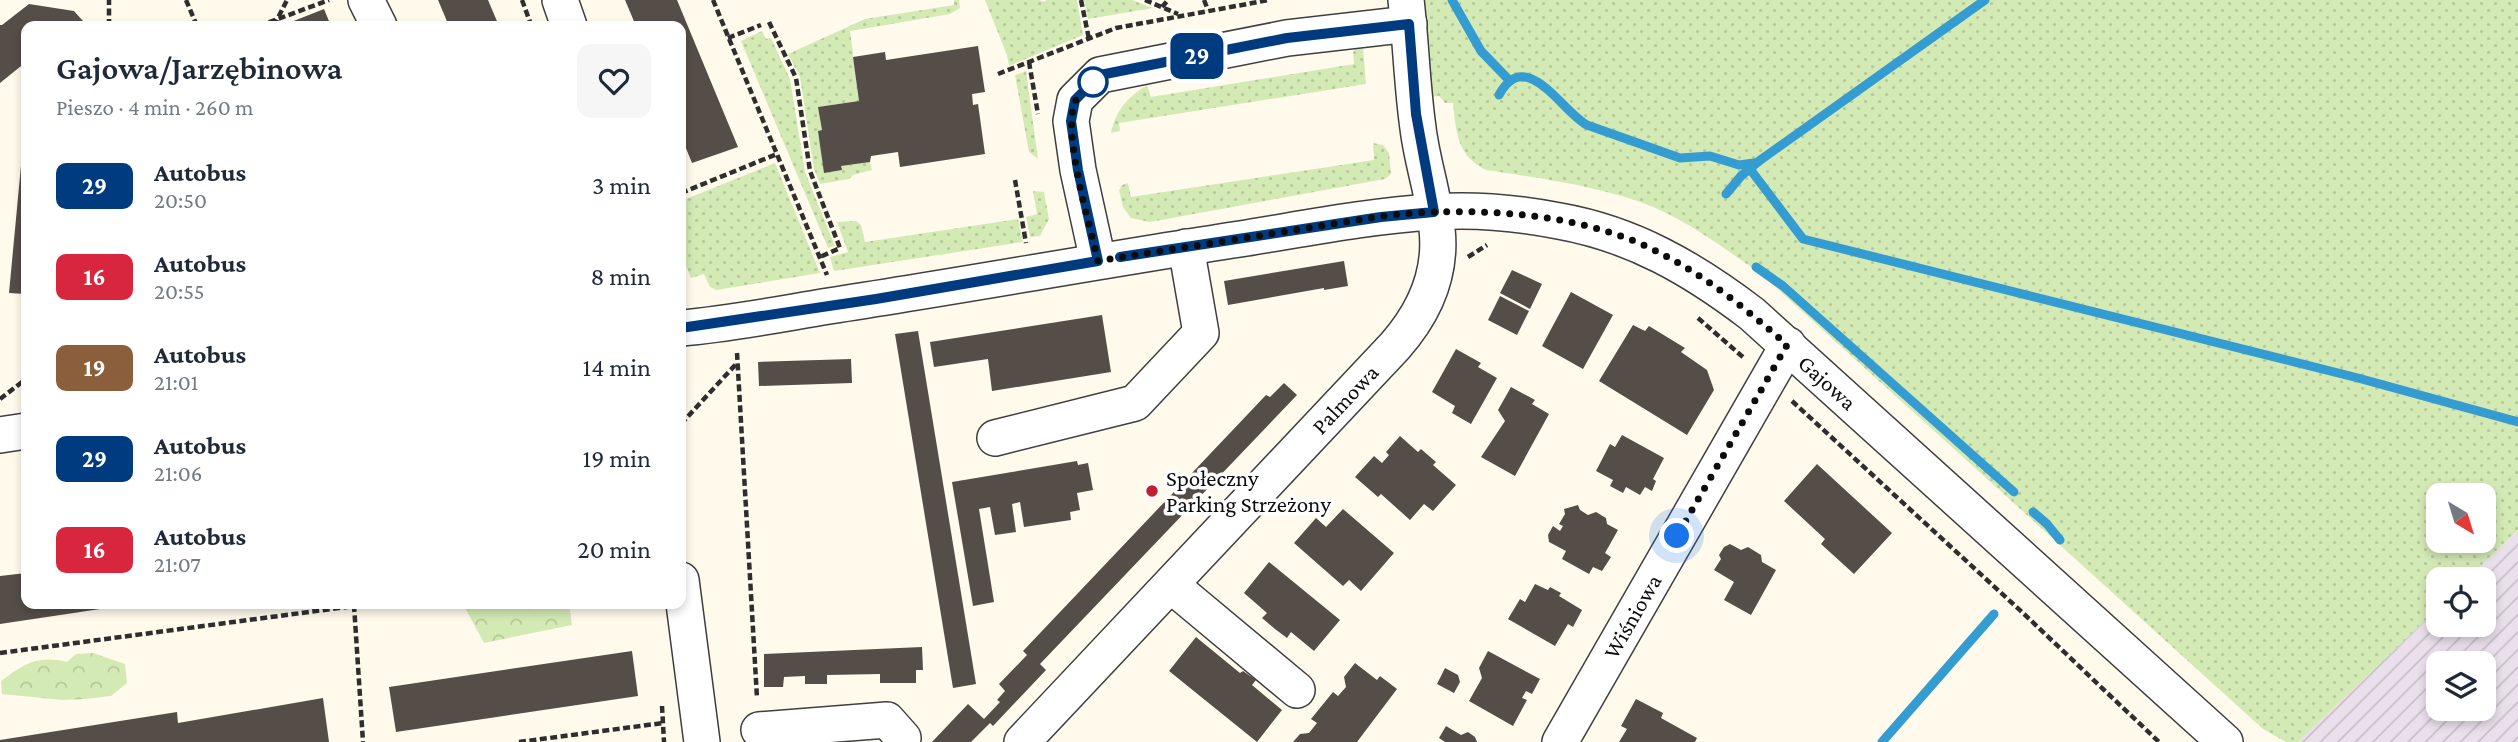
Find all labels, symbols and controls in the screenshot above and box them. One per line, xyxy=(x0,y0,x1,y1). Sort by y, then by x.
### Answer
line badge: 29 xyxy=(1166,33,1228,79)
text: 29 xyxy=(1184,42,1210,69)
button: heart xyxy=(577,44,651,118)
text: Gajowa/Jarzębinowa xyxy=(56,49,342,86)
unlabelled marker xyxy=(1078,67,1108,97)
text: Pieszo · 4 min · 260 m xyxy=(56,94,254,120)
text: Autobus xyxy=(154,158,246,187)
text: 3 min xyxy=(592,171,651,200)
text: 29 xyxy=(82,172,107,199)
text: 20:50 xyxy=(154,187,207,213)
text: Autobus xyxy=(154,249,246,278)
text: 8 min xyxy=(590,262,651,291)
text: 16 xyxy=(83,263,106,290)
text: 20:55 xyxy=(154,278,205,304)
text: Autobus xyxy=(154,340,246,369)
street label: Gajowa xyxy=(1793,349,1862,416)
text: 14 min xyxy=(583,353,651,382)
text: 19 xyxy=(83,354,106,381)
street label: Palmowa xyxy=(1306,359,1384,439)
text: 21:01 xyxy=(154,369,199,395)
text: Autobus xyxy=(154,431,246,460)
text: 19 min xyxy=(583,444,651,473)
text: 29 xyxy=(82,445,107,472)
text: 21:06 xyxy=(154,460,203,486)
place label: Społeczny Parking Strzeżony xyxy=(1166,465,1331,517)
marker: Społeczny Parking Strzeżony xyxy=(1144,483,1160,499)
north arrow xyxy=(2426,483,2496,553)
map controls xyxy=(2426,483,2496,721)
your location xyxy=(1659,518,1694,553)
text: Autobus xyxy=(154,522,246,551)
text: 20 min xyxy=(577,535,651,564)
text: 16 xyxy=(83,536,106,563)
text: 21:07 xyxy=(154,551,201,577)
button: locate xyxy=(2426,567,2496,637)
street label: Wiśniowa xyxy=(1598,569,1667,663)
button: layers xyxy=(2426,651,2496,721)

